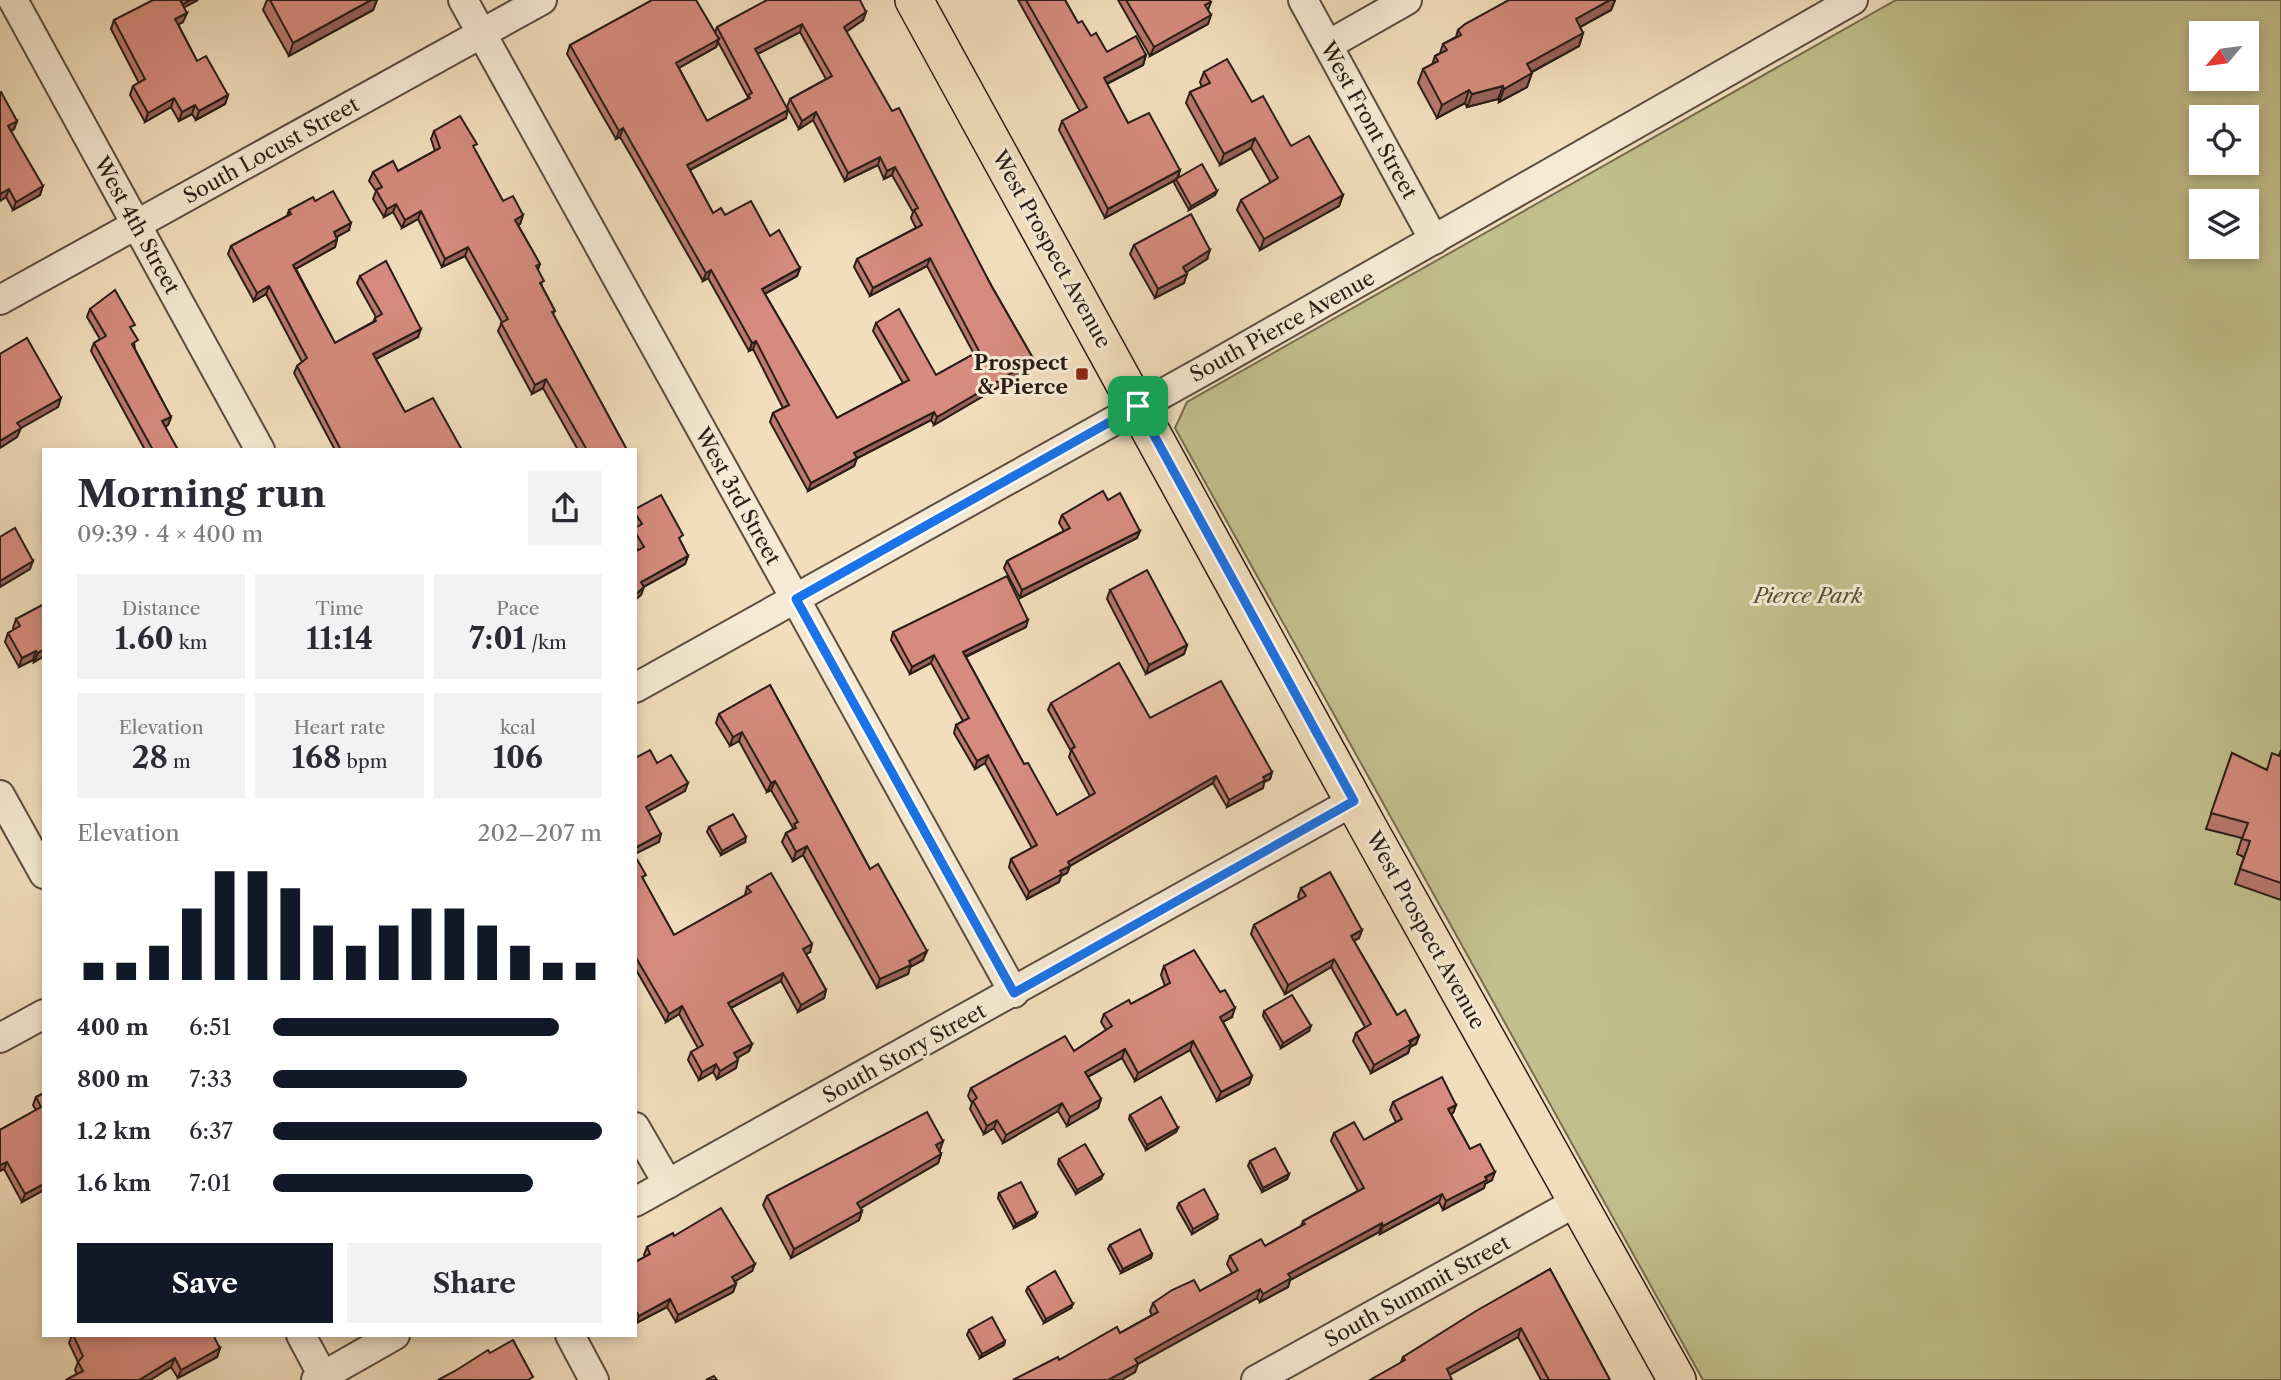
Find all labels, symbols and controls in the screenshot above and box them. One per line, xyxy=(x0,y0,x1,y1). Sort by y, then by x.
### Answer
north arrow xyxy=(2189,21,2259,91)
map controls xyxy=(2189,21,2259,259)
street label: West Front Street xyxy=(1315,36,1423,203)
street label: South Locust Street xyxy=(179,91,364,209)
button: locate xyxy=(2189,105,2259,175)
street label: West Prospect Avenue xyxy=(987,145,1117,352)
street label: West 4th Street xyxy=(89,151,185,298)
button: layers xyxy=(2189,189,2259,259)
street label: South Pierce Avenue xyxy=(1185,265,1379,387)
place label: Prospect & Pierce xyxy=(974,350,1069,399)
marker: Prospect & Pierce xyxy=(1074,366,1090,382)
pin xyxy=(1108,376,1168,436)
icon: arrive xyxy=(1119,387,1157,425)
street label: West 3rd Street xyxy=(689,422,786,569)
text: Morning run xyxy=(77,470,326,517)
button: share xyxy=(528,471,602,545)
text: 09:39 · 4 × 400 m xyxy=(77,520,263,548)
park label: Pierce Park xyxy=(1752,583,1863,608)
text: Distance xyxy=(122,597,200,620)
text: Time xyxy=(315,597,364,620)
text: Pace xyxy=(496,597,539,620)
text: 1.60 xyxy=(115,620,174,657)
text: 11:14 xyxy=(306,620,373,657)
text: 7:01 xyxy=(469,620,526,657)
text: km xyxy=(174,631,207,654)
text: /km xyxy=(526,631,567,654)
text: Elevation xyxy=(119,716,204,739)
text: Heart rate xyxy=(294,716,385,739)
text: kcal xyxy=(500,716,536,739)
text: 28 xyxy=(132,739,168,776)
text: 168 xyxy=(292,739,341,776)
text: 106 xyxy=(493,739,543,776)
text: m xyxy=(168,750,191,773)
text: bpm xyxy=(341,750,387,773)
text: Elevation xyxy=(77,819,180,847)
text: 202–207 m xyxy=(477,819,602,847)
street label: West Prospect Avenue xyxy=(1361,826,1491,1033)
street label: South Story Street xyxy=(818,998,990,1108)
text: 400 m xyxy=(77,1013,149,1041)
text: 6:51 xyxy=(189,1013,231,1041)
text: 800 m xyxy=(77,1065,149,1093)
text: 7:33 xyxy=(189,1065,232,1093)
text: 1.2 km xyxy=(77,1117,151,1145)
text: 6:37 xyxy=(189,1117,233,1145)
text: 1.6 km xyxy=(77,1169,151,1197)
text: 7:01 xyxy=(189,1169,231,1197)
street label: South Summit Street xyxy=(1320,1229,1515,1352)
button: Save xyxy=(77,1243,333,1323)
button: Share xyxy=(347,1243,602,1323)

